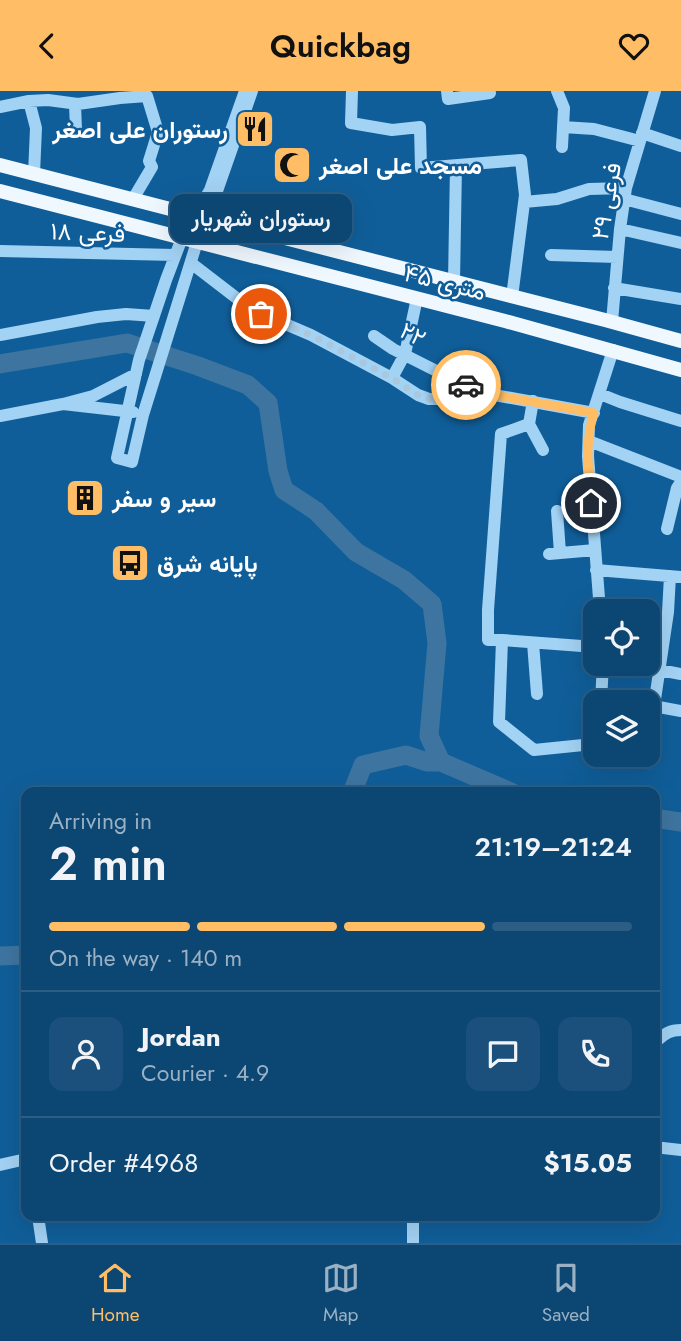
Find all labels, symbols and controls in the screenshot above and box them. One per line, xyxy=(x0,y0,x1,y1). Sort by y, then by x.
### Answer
text: Quickbag xyxy=(270,23,411,69)
icon: back xyxy=(28,27,66,65)
icon: heart xyxy=(615,27,653,65)
restaurant icon: رستوران علی اصغر xyxy=(234,108,276,150)
place label: رستوران علی اصغر xyxy=(51,112,228,147)
mosque icon: مسجد علی اصغر xyxy=(271,144,313,186)
place label: مسجد علی اصغر xyxy=(318,148,482,183)
street label: فرعی ۲۹ xyxy=(582,160,630,242)
callout: رستوران شهریار xyxy=(170,195,352,244)
text: رستوران شهریار xyxy=(191,201,331,235)
street label: فرعی ۱۸ xyxy=(50,213,126,251)
street label: ۴۵ متری xyxy=(401,255,489,309)
pin xyxy=(231,284,291,344)
icon: bag xyxy=(242,295,280,333)
street label: ۲۲ xyxy=(394,313,432,355)
courier xyxy=(431,350,501,420)
icon: car xyxy=(447,366,485,404)
pin xyxy=(561,473,621,533)
building icon: سیر و سفر xyxy=(64,477,106,519)
place label: سیر و سفر xyxy=(111,481,216,516)
icon: home xyxy=(572,484,610,522)
bus stop icon: پایانه شرق xyxy=(109,542,151,584)
place label: پایانه شرق xyxy=(157,546,258,581)
map controls xyxy=(583,599,660,767)
button: locate xyxy=(583,599,660,676)
button: layers xyxy=(583,690,660,767)
text: Arriving in xyxy=(49,804,152,838)
text: 21:19–21:24 xyxy=(474,828,632,866)
text: 2 min xyxy=(49,831,167,897)
text: On the way · 140 m xyxy=(49,941,242,975)
button: person xyxy=(49,1017,123,1091)
button: chat xyxy=(466,1017,540,1091)
button: phone xyxy=(558,1017,632,1091)
text: Jordan xyxy=(141,1018,221,1056)
text: Courier · 4.9 xyxy=(141,1056,269,1090)
text: Order #4968 xyxy=(49,1144,198,1182)
text: $15.05 xyxy=(543,1144,632,1182)
tab: Home xyxy=(91,1259,140,1328)
tab: Map xyxy=(322,1259,360,1328)
tab: Saved xyxy=(542,1259,590,1328)

